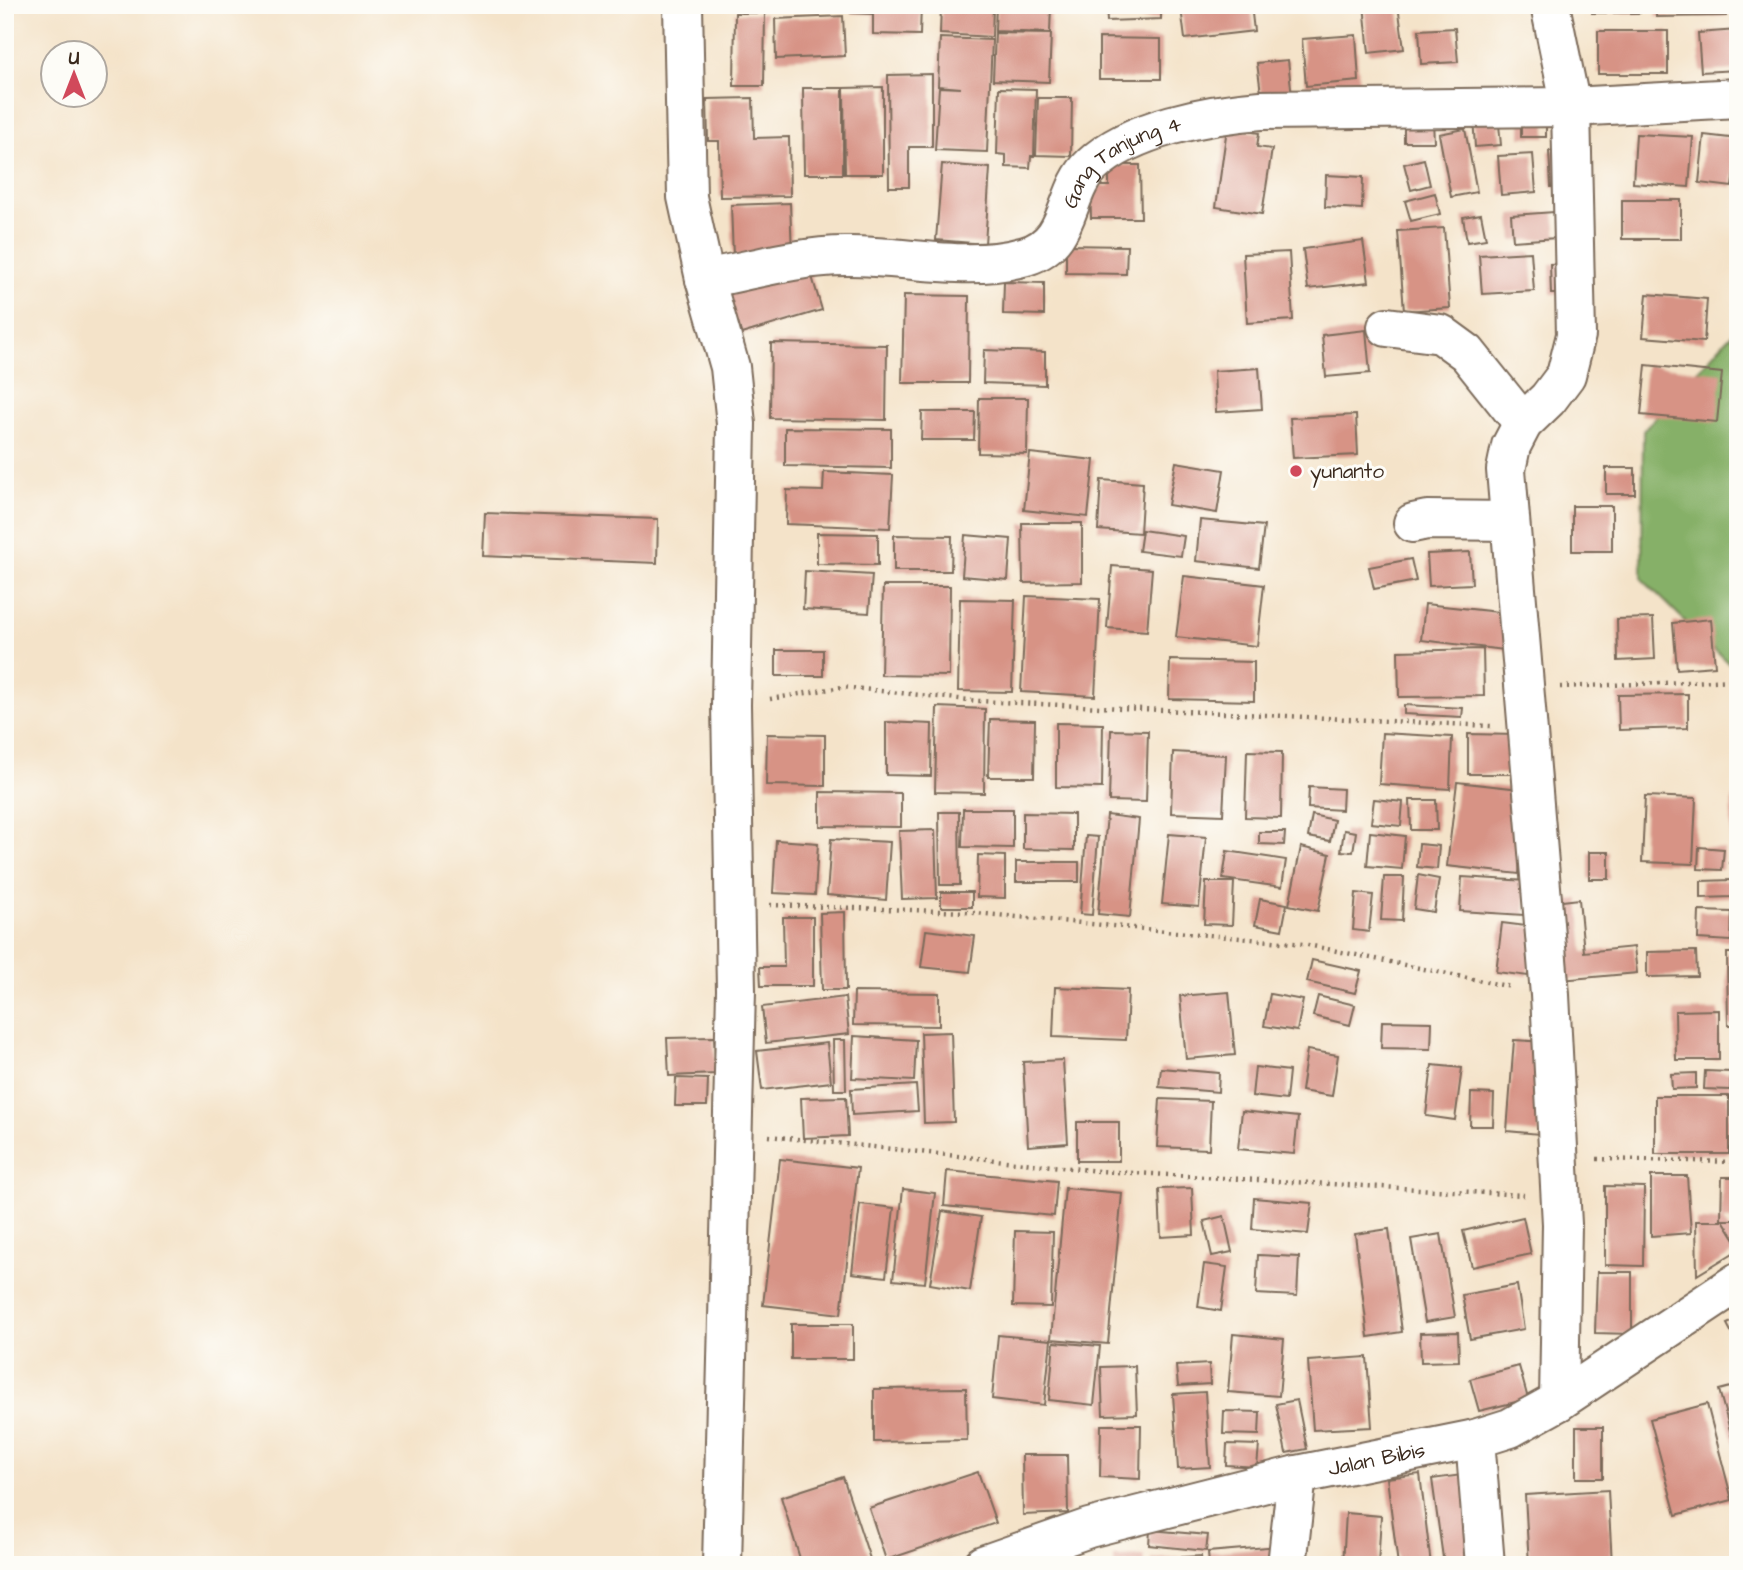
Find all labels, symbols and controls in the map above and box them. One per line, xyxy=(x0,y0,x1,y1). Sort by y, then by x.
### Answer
north arrow xyxy=(38,38,108,108)
text: U xyxy=(69,45,80,72)
street label: Gang Tanjung 4 xyxy=(1055,109,1185,212)
place label: yunanto xyxy=(1310,457,1384,488)
marker: yunanto xyxy=(1288,463,1304,479)
street label: Jalan Bibis xyxy=(1325,1435,1428,1483)

